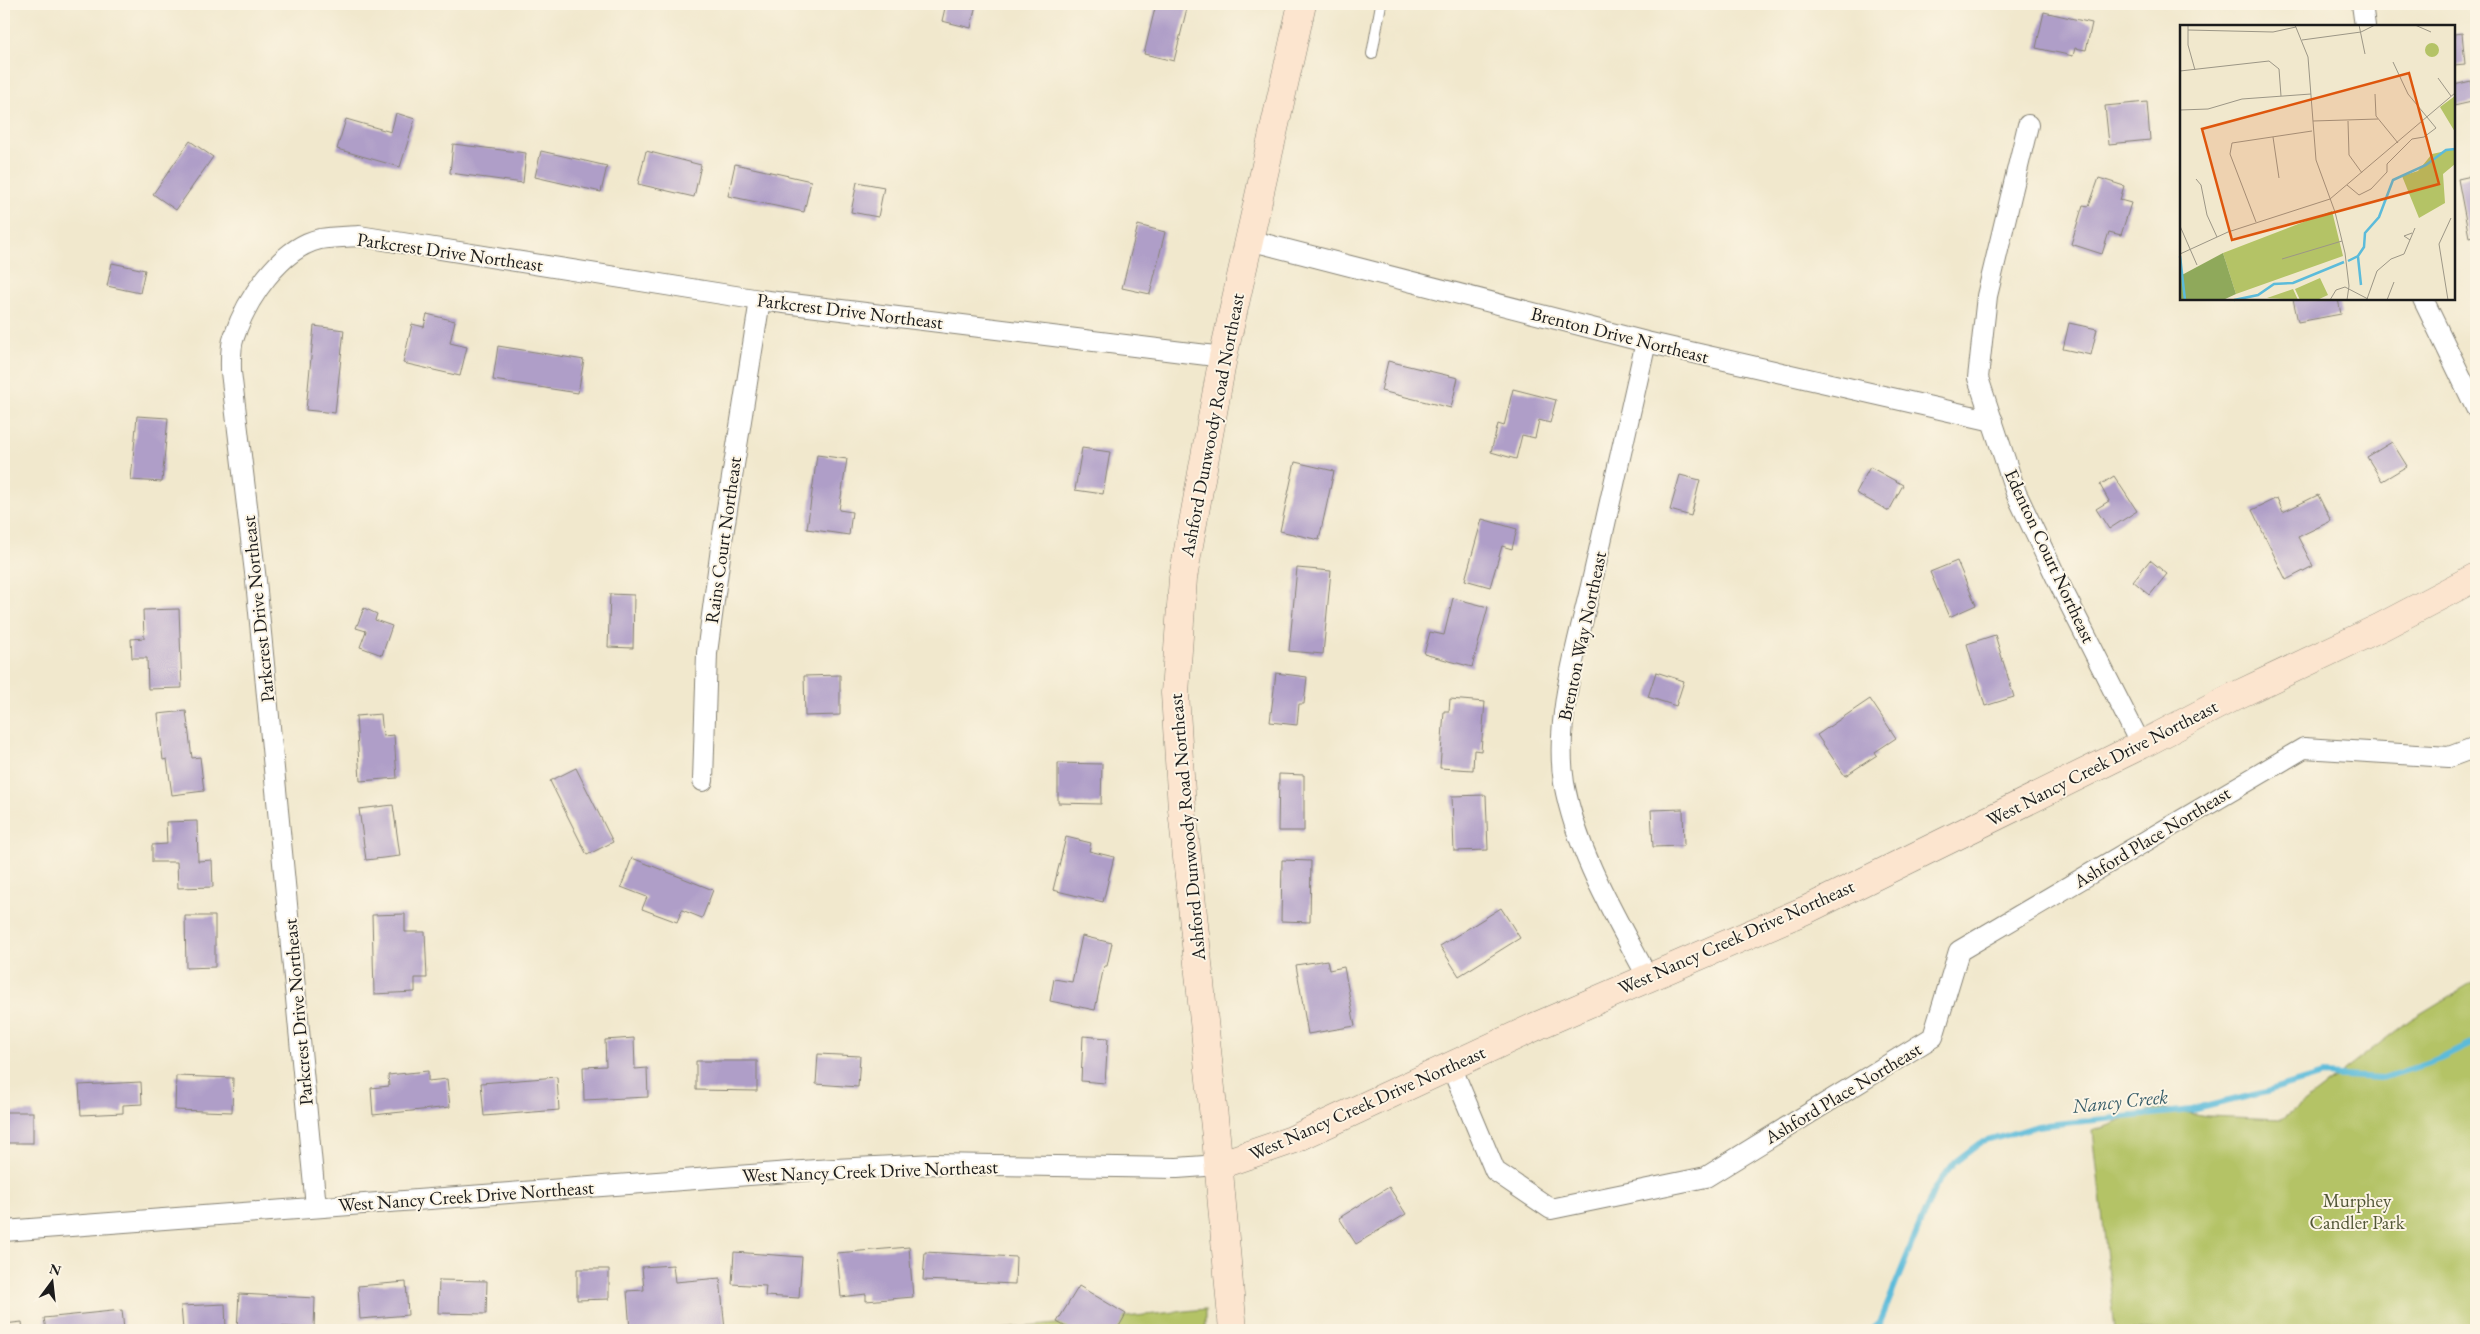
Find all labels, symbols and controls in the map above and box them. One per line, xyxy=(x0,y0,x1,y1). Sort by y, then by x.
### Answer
inset map xyxy=(2180,25,2455,300)
street label: Parkcrest Drive Northeast xyxy=(355,227,545,277)
street label: Parkcrest Drive Northeast xyxy=(755,287,945,335)
street label: Ashford Dunwoody Road Northeast xyxy=(1174,291,1250,560)
street label: Brenton Drive Northeast xyxy=(1529,301,1711,369)
street label: Rains Court Northeast xyxy=(699,455,747,625)
street label: Edenton Court Northeast xyxy=(1999,465,2101,647)
street label: Parkcrest Drive Northeast xyxy=(236,514,280,704)
street label: Brenton Way Northeast xyxy=(1552,549,1612,723)
street label: Ashford Dunwoody Road Northeast xyxy=(1163,692,1211,963)
street label: West Nancy Creek Drive Northeast xyxy=(1982,694,2222,832)
street label: Ashford Place Northeast xyxy=(2068,780,2235,894)
street label: West Nancy Creek Drive Northeast xyxy=(1614,873,1858,1001)
street label: Parkcrest Drive Northeast xyxy=(277,917,319,1106)
street label: Ashford Place Northeast xyxy=(1759,1036,1926,1150)
street label: West Nancy Creek Drive Northeast xyxy=(1245,1039,1489,1167)
water label: Nancy Creek xyxy=(2070,1083,2169,1119)
street label: West Nancy Creek Drive Northeast xyxy=(742,1154,998,1188)
street label: West Nancy Creek Drive Northeast xyxy=(337,1175,595,1217)
park label: Murphey Candler Park xyxy=(2309,1188,2406,1235)
north arrow xyxy=(28,1256,78,1306)
text: N xyxy=(48,1259,64,1280)

